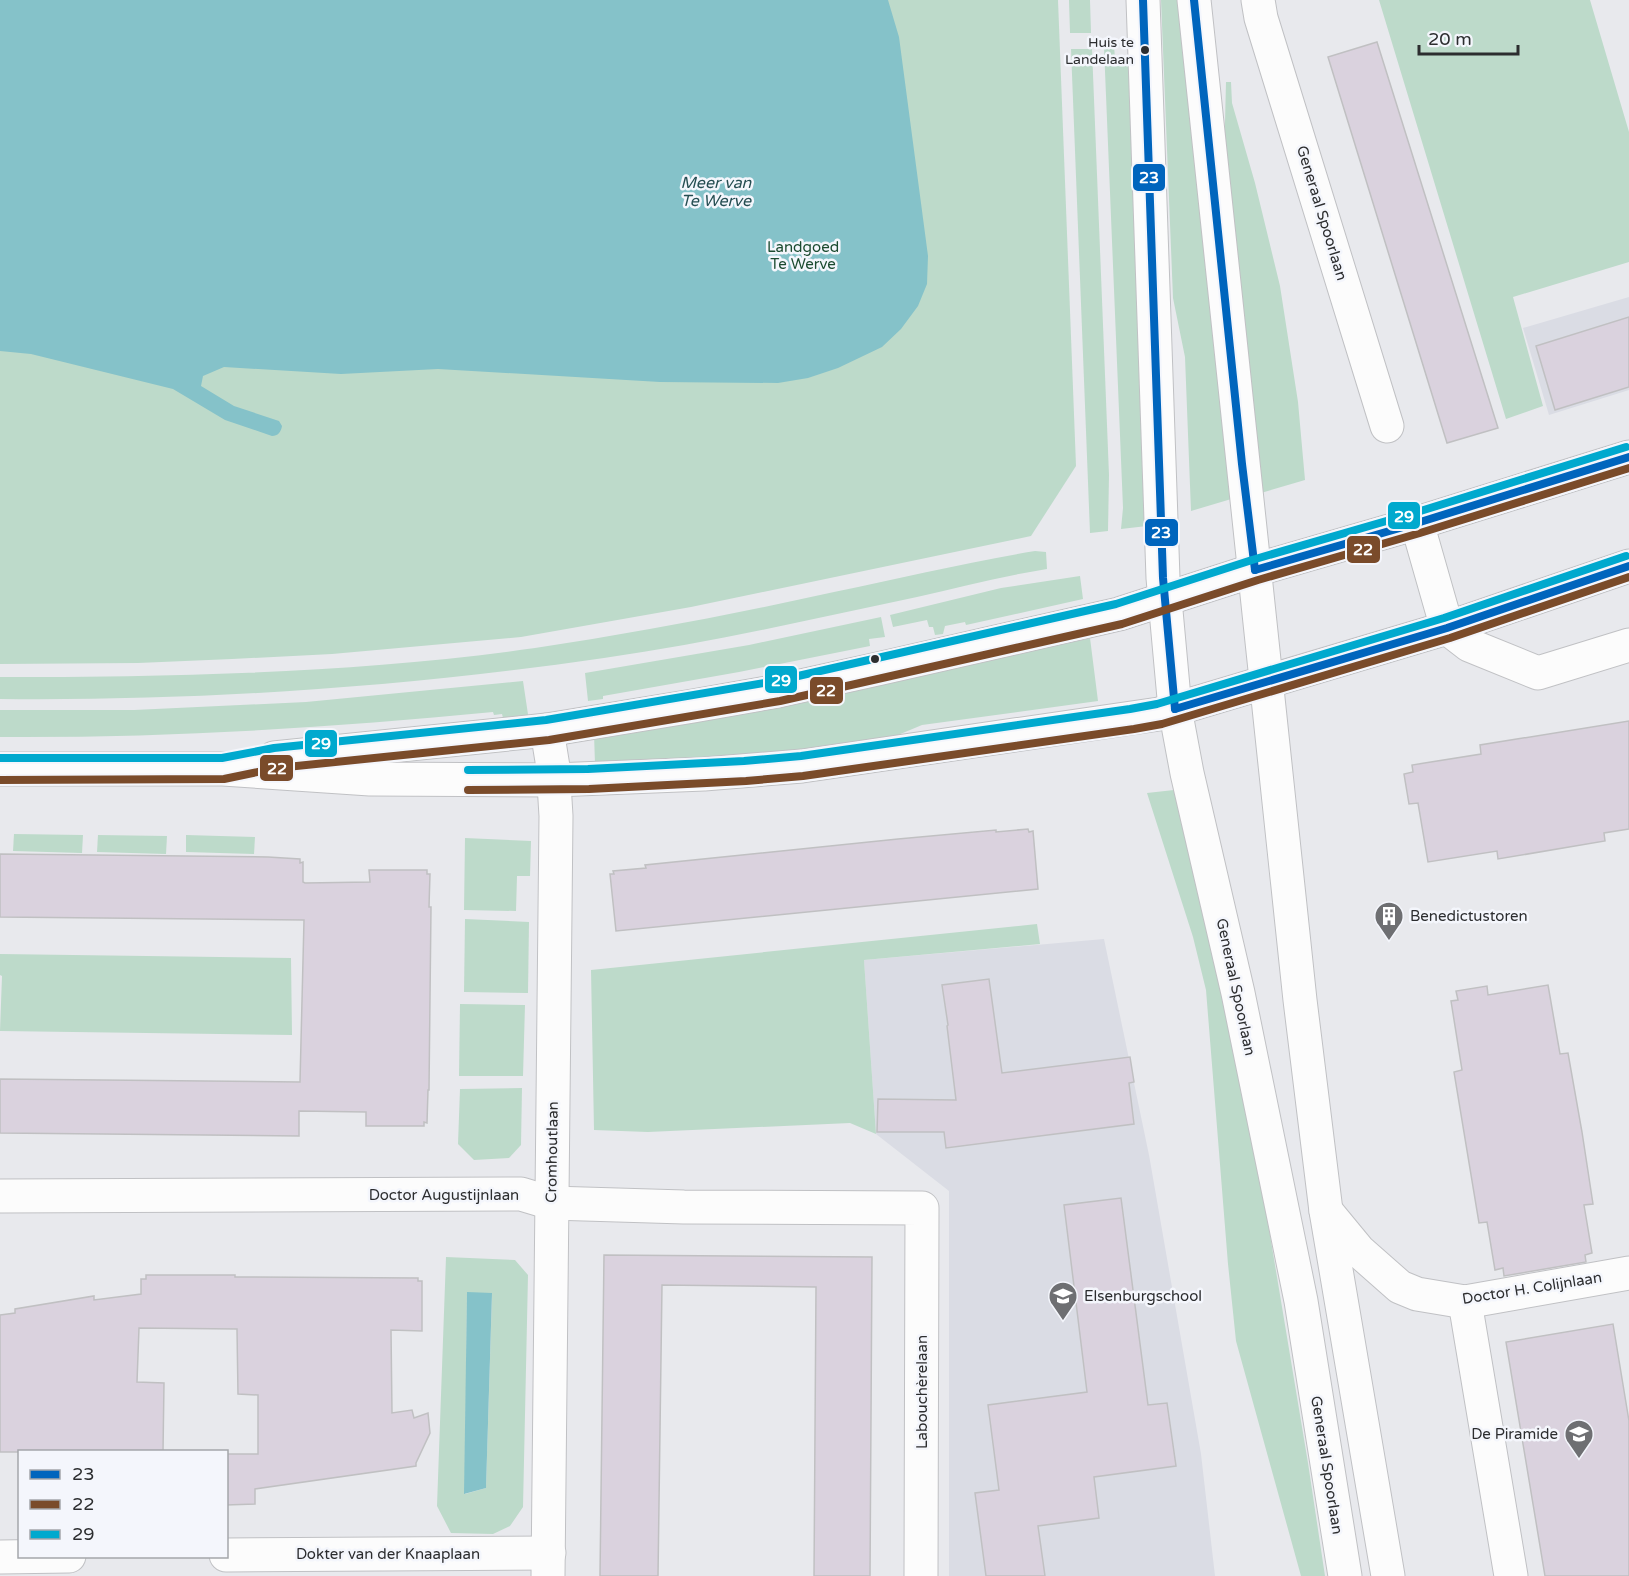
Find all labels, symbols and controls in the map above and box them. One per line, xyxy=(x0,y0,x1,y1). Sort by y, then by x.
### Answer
scale bar xyxy=(1419,18,1518,56)
text: 20 m xyxy=(1428,28,1472,50)
place label: Huis te Landelaan xyxy=(1065,34,1134,68)
marker: Huis te Landelaan xyxy=(1139,44,1151,56)
street label: Generaal Spoorlaan xyxy=(1293,143,1351,283)
line badge: 23 xyxy=(1132,163,1166,192)
text: 23 xyxy=(1139,168,1159,188)
water label: Meer van Te Werve xyxy=(681,173,753,211)
park label: Landgoed Te Werve xyxy=(767,238,839,273)
line badge: 29 xyxy=(1387,501,1421,530)
text: 29 xyxy=(1394,507,1414,527)
line badge: 23 xyxy=(1144,518,1179,547)
text: 23 xyxy=(1151,523,1171,543)
line badge: 22 xyxy=(1346,535,1381,564)
text: 22 xyxy=(1353,540,1373,560)
unlabelled marker xyxy=(869,653,881,665)
line badge: 29 xyxy=(764,665,798,694)
text: 29 xyxy=(771,671,791,691)
line badge: 22 xyxy=(809,676,844,705)
text: 22 xyxy=(816,681,836,701)
line badge: 29 xyxy=(304,729,338,758)
text: 29 xyxy=(311,734,331,754)
line badge: 22 xyxy=(259,754,294,782)
text: 22 xyxy=(267,759,287,779)
building icon: Benedictustoren xyxy=(1373,900,1405,942)
place label: Benedictustoren xyxy=(1410,907,1528,925)
street label: Generaal Spoorlaan xyxy=(1213,917,1259,1057)
street label: Cromhoutlaan xyxy=(542,1101,562,1203)
street label: Doctor Augustijnlaan xyxy=(369,1186,519,1204)
street label: Doctor H. Colijnlaan xyxy=(1461,1268,1603,1308)
school or university icon: Elsenburgschool xyxy=(1047,1280,1079,1322)
place label: Elsenburgschool xyxy=(1084,1287,1202,1305)
street label: Labouchèrelaan xyxy=(913,1335,931,1449)
street label: Generaal Spoorlaan xyxy=(1307,1394,1347,1536)
school or university icon: De Piramide xyxy=(1563,1418,1595,1460)
place label: De Piramide xyxy=(1471,1425,1558,1443)
legend xyxy=(18,1450,228,1558)
text: 23 xyxy=(72,1463,95,1485)
text: 22 xyxy=(72,1493,95,1515)
text: 29 xyxy=(72,1523,95,1545)
street label: Dokter van der Knaaplaan xyxy=(296,1545,480,1563)

